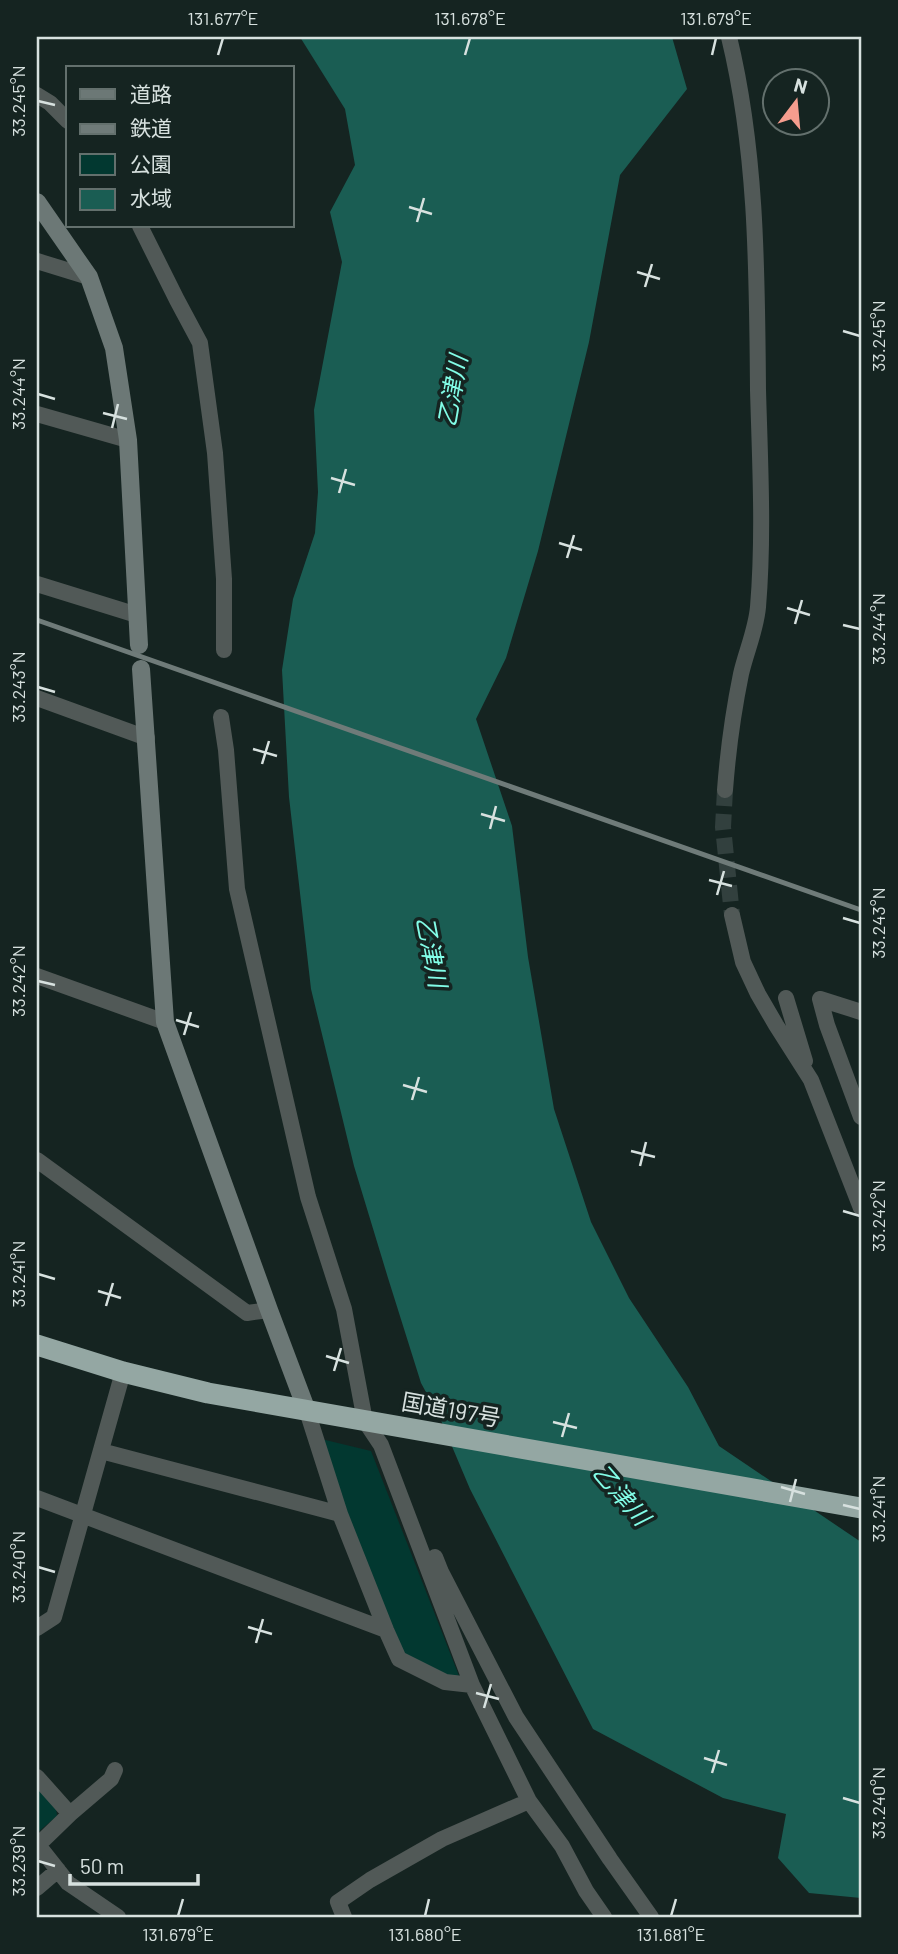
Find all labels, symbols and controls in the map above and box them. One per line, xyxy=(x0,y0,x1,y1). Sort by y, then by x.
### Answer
text: 131.677°E xyxy=(188,7,258,29)
text: 131.678°E xyxy=(434,7,506,29)
text: 131.679°E xyxy=(680,7,752,29)
text: 33.245°N xyxy=(7,65,29,137)
legend xyxy=(66,66,294,228)
north arrow xyxy=(762,66,832,136)
text: N xyxy=(792,72,810,98)
text: 道路 xyxy=(130,81,172,106)
text: 鉄道 xyxy=(130,115,172,140)
text: 公園 xyxy=(130,151,172,176)
text: 水域 xyxy=(130,185,172,210)
text: 33.245°N xyxy=(867,300,889,372)
water label: 乙津川 xyxy=(431,350,473,429)
text: 33.244°N xyxy=(7,358,29,430)
text: 33.244°N xyxy=(867,593,889,665)
text: 33.243°N xyxy=(7,651,29,723)
text: 33.243°N xyxy=(867,887,889,959)
water label: 乙津川 xyxy=(411,914,454,993)
text: 33.242°N xyxy=(7,945,29,1017)
text: 33.242°N xyxy=(867,1180,889,1252)
text: 33.241°N xyxy=(7,1241,29,1307)
street label: 国道197号 xyxy=(400,1387,503,1431)
water label: 乙津川 xyxy=(588,1457,659,1533)
text: 33.241°N xyxy=(867,1476,889,1542)
text: 33.240°N xyxy=(7,1531,29,1603)
text: 33.240°N xyxy=(867,1767,889,1839)
text: 33.239°N xyxy=(7,1826,29,1896)
scale bar xyxy=(70,1842,198,1886)
text: 50 m xyxy=(80,1853,124,1878)
text: 131.679°E xyxy=(142,1923,214,1945)
text: 131.680°E xyxy=(388,1923,462,1945)
text: 131.681°E xyxy=(637,1923,705,1945)

